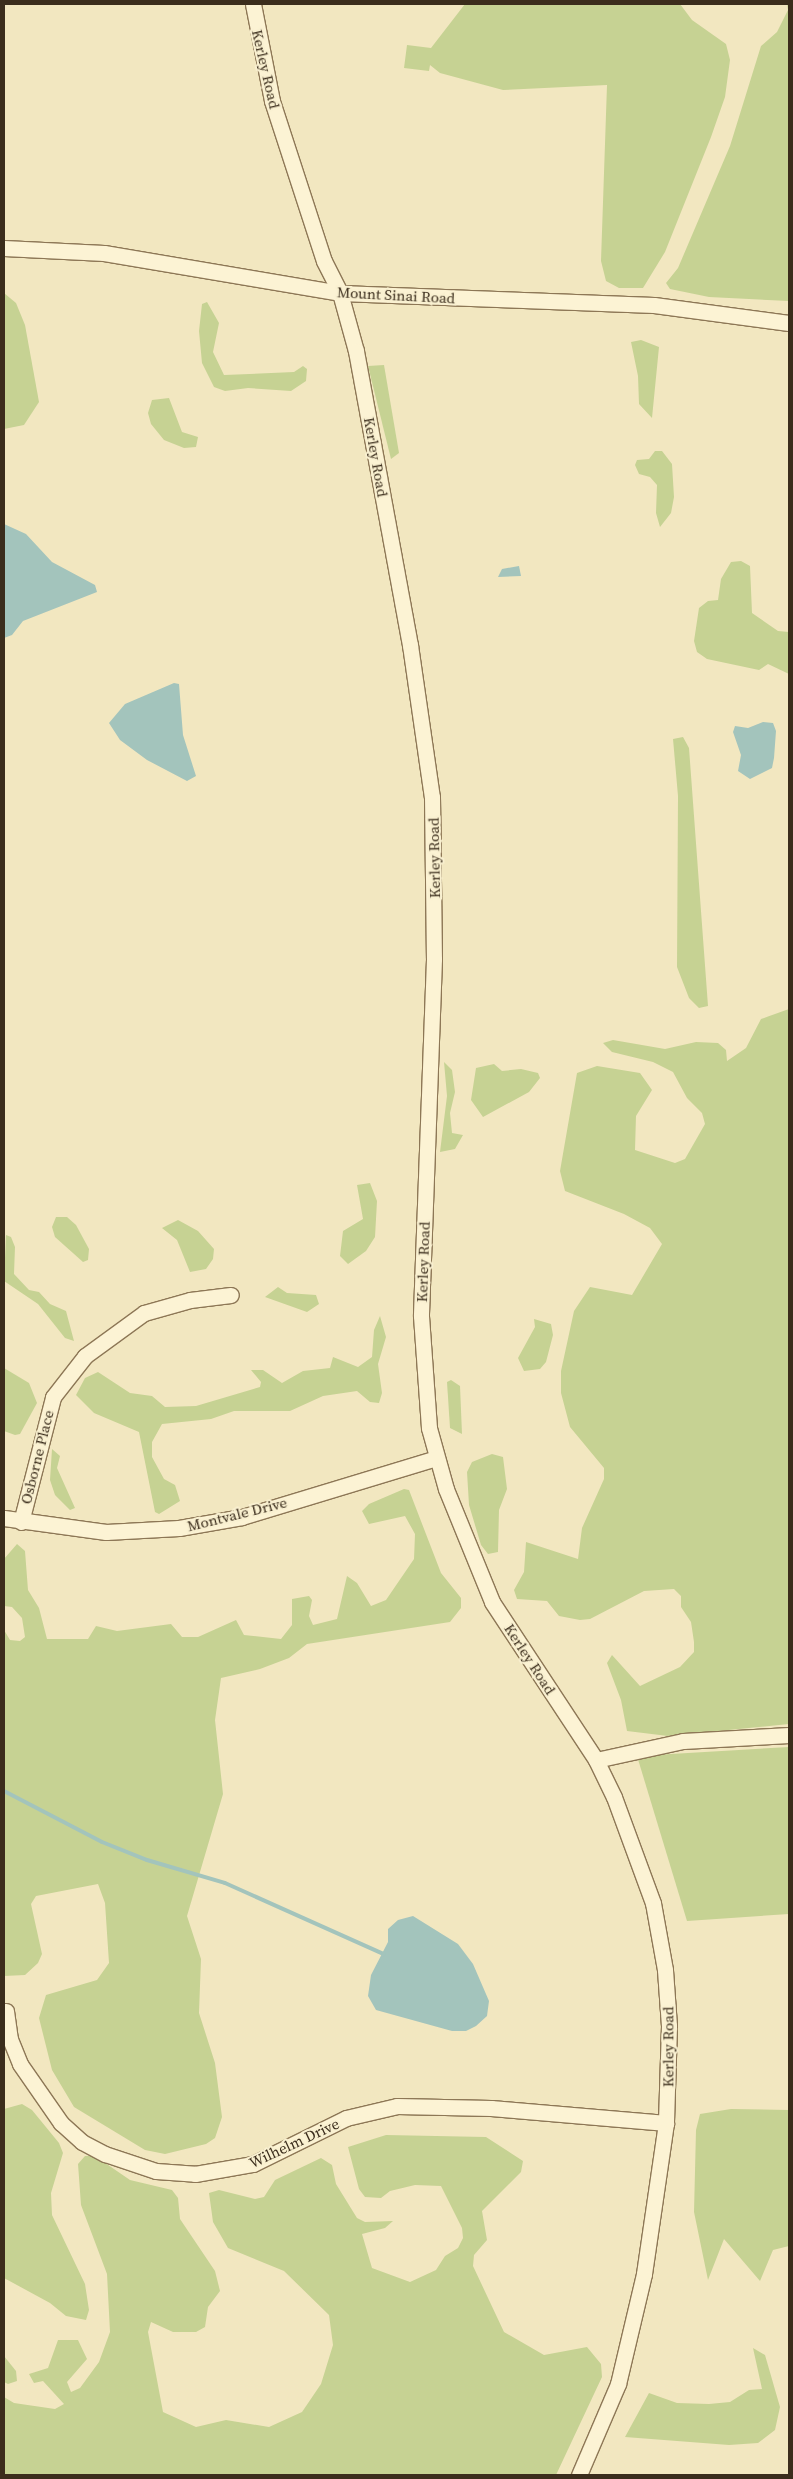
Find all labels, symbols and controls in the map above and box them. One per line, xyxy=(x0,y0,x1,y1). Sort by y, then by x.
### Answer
street label: Kerley Road xyxy=(248,28,284,110)
street label: Mount Sinai Road xyxy=(336,283,456,307)
street label: Kerley Road xyxy=(360,416,392,498)
street label: Kerley Road xyxy=(424,818,444,898)
street label: Kerley Road xyxy=(413,1221,433,1303)
street label: Osborne Place xyxy=(17,1408,57,1506)
street label: Montvale Drive xyxy=(185,1493,289,1535)
street label: Kerley Road xyxy=(500,1620,560,1698)
street label: Kerley Road xyxy=(659,2007,677,2087)
street label: Wilhelm Drive xyxy=(246,2114,342,2172)

